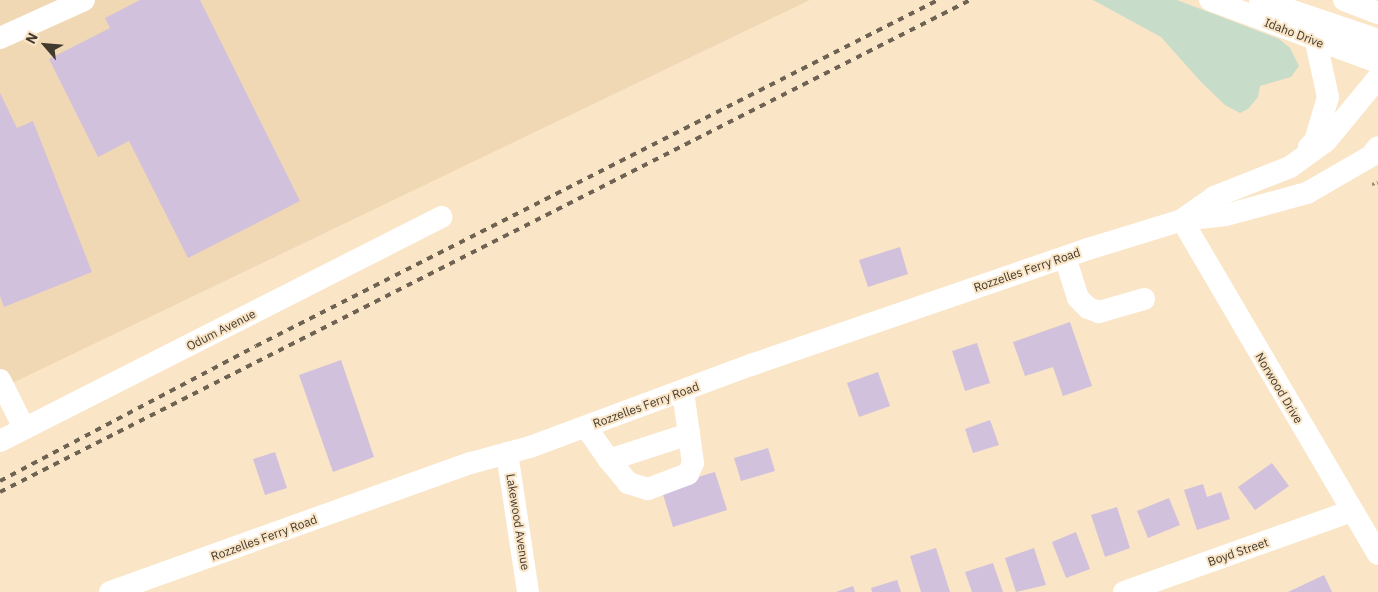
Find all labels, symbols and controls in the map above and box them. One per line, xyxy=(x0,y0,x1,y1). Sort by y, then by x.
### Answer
street label: Idaho Drive xyxy=(1262,15,1326,51)
north arrow xyxy=(20,20,70,70)
text: N xyxy=(21,30,42,47)
street label: Rozzelles Ferry Road xyxy=(972,245,1082,295)
street label: Odum Avenue xyxy=(184,306,258,354)
street label: Norwood Drive xyxy=(1252,350,1306,426)
street label: Rozzelles Ferry Road xyxy=(591,379,701,431)
street label: Lakewood Avenue xyxy=(503,473,533,571)
street label: Rozzelles Ferry Road xyxy=(209,512,319,564)
street label: Boyd Street xyxy=(1206,535,1270,569)

